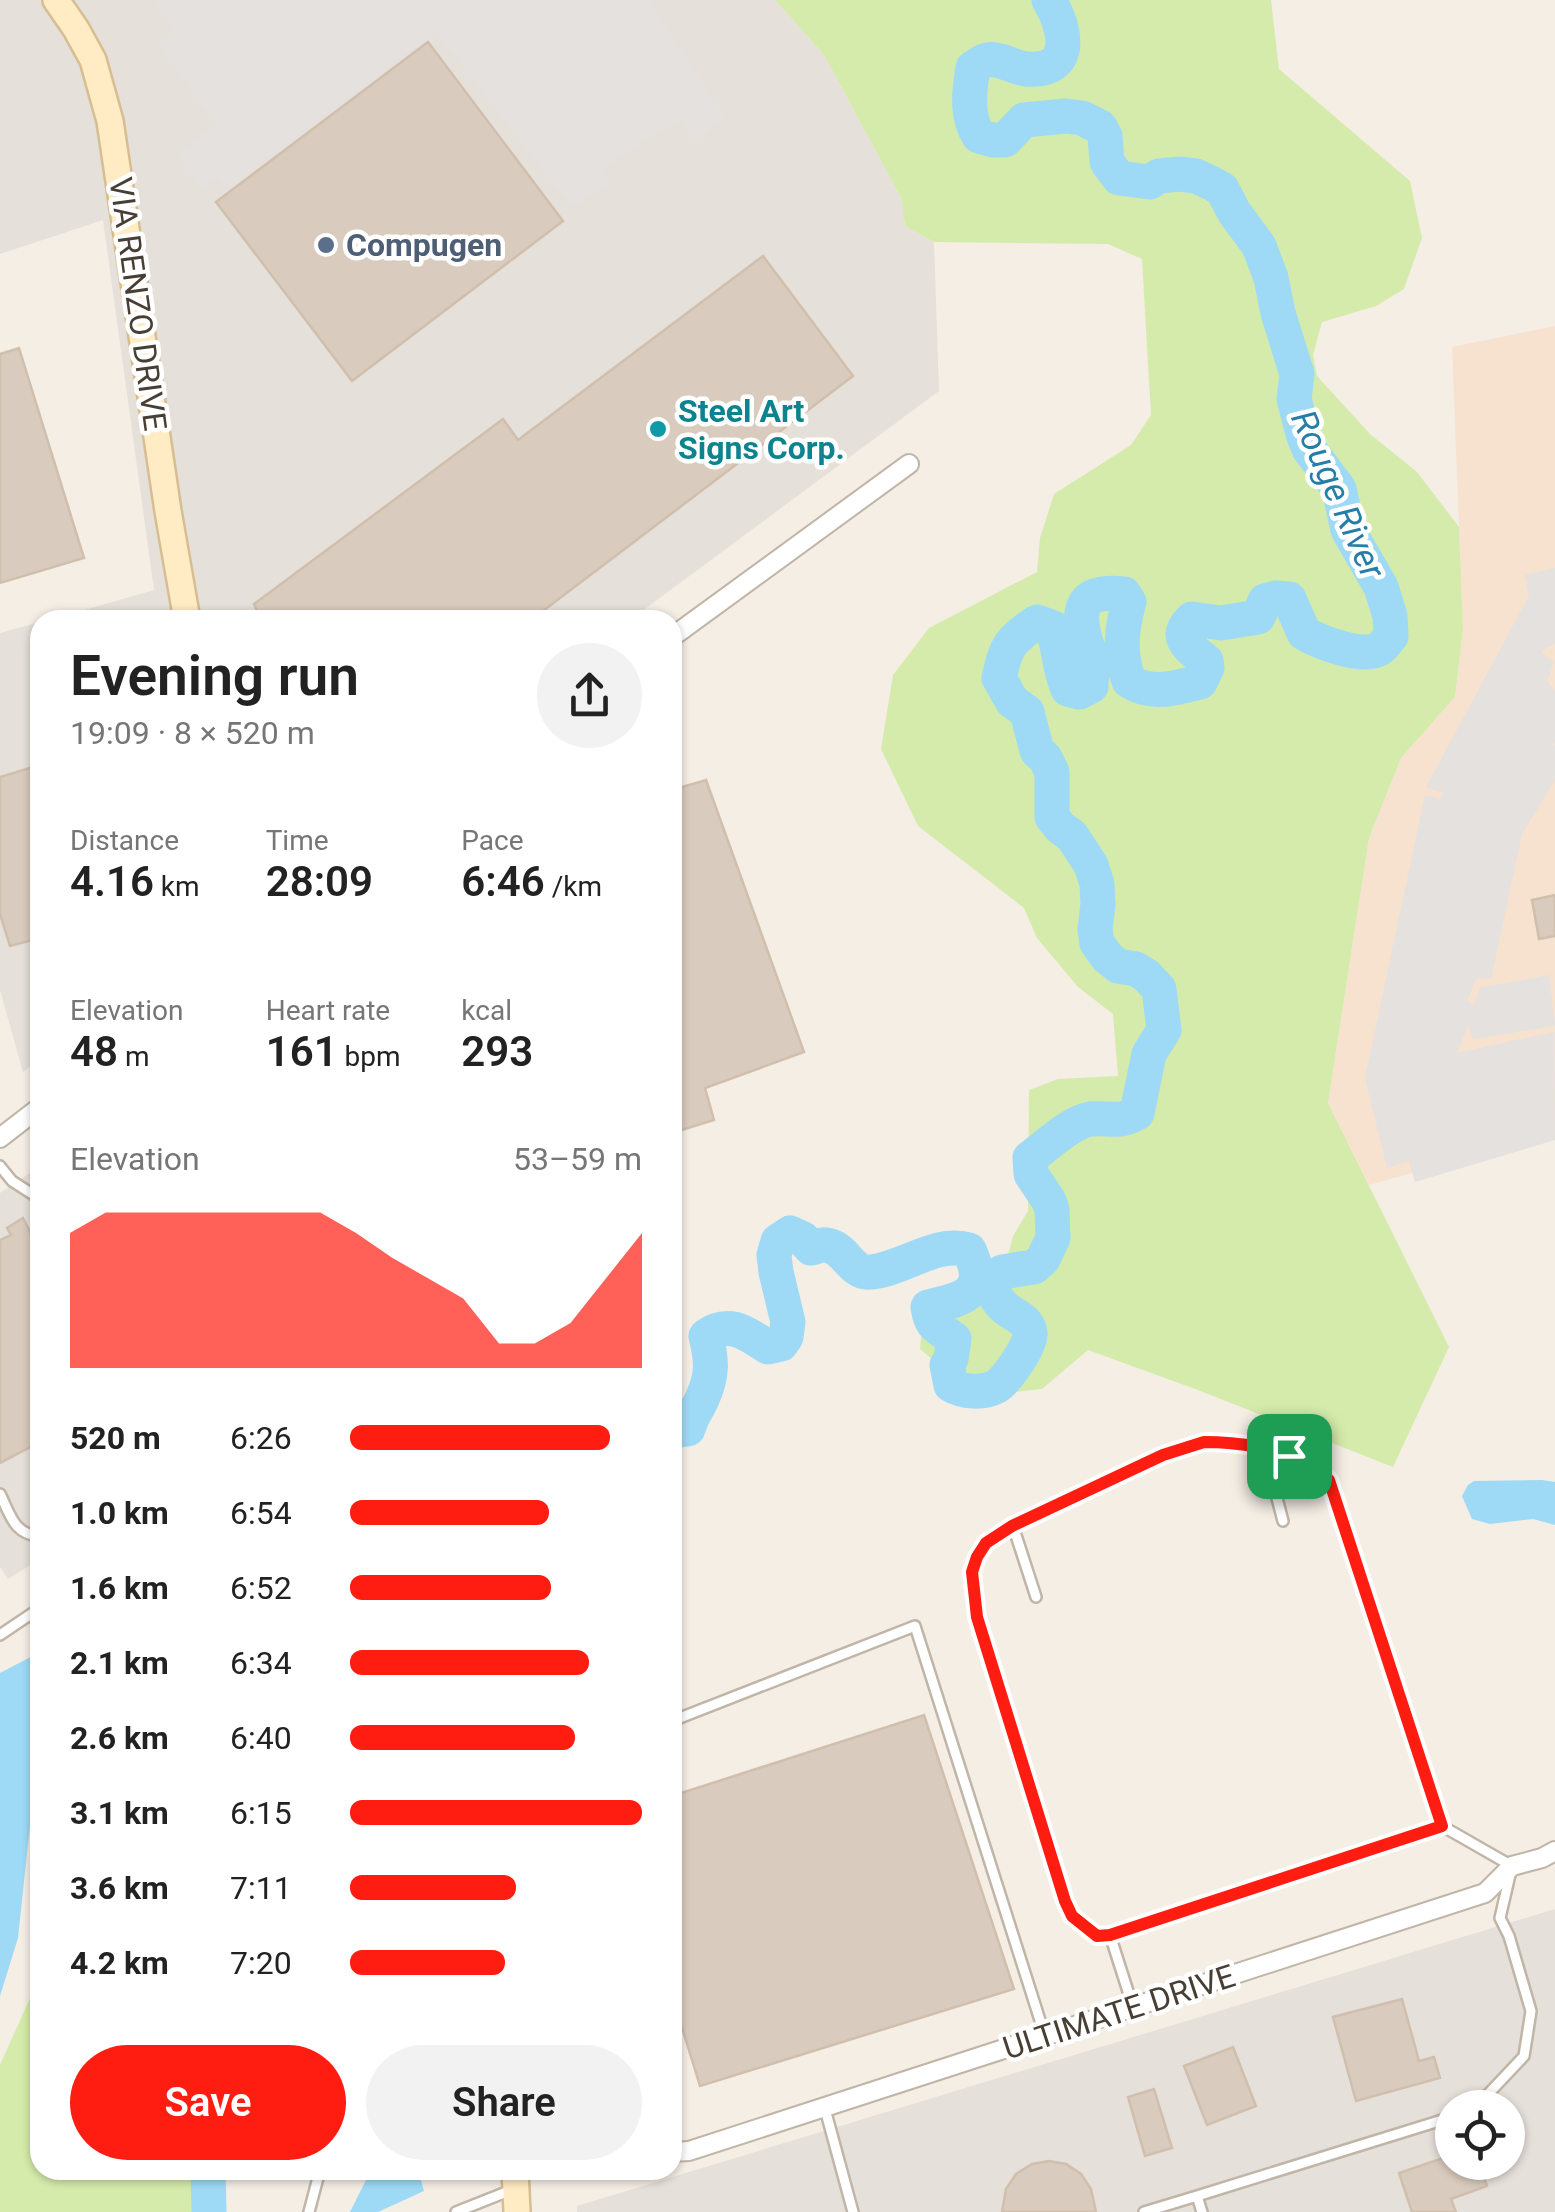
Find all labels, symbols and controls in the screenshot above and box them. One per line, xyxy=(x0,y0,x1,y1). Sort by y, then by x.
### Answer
street label: VIA RENZO DRIVE xyxy=(101,175,175,433)
place label: Compugen xyxy=(346,226,502,264)
marker: Compugen xyxy=(315,234,337,256)
place label: Steel Art Signs Corp. xyxy=(678,392,845,467)
water label: Rouge River xyxy=(1282,404,1393,586)
marker: Steel Art Signs Corp. xyxy=(647,418,669,440)
button: share xyxy=(537,643,642,748)
text: Evening run xyxy=(70,644,359,708)
text: 19:09 · 8 × 520 m xyxy=(70,714,315,752)
text: Distance xyxy=(70,824,179,857)
text: Time xyxy=(266,824,329,857)
text: Pace xyxy=(461,824,524,857)
text: 4.16 xyxy=(70,857,154,906)
text: 28:09 xyxy=(266,857,373,906)
text: 6:46 xyxy=(461,857,545,906)
text: km xyxy=(154,870,200,903)
text: /km xyxy=(545,870,602,903)
text: Elevation xyxy=(70,994,183,1027)
text: Heart rate xyxy=(266,994,390,1027)
text: kcal xyxy=(461,994,512,1027)
text: 48 xyxy=(70,1027,118,1076)
text: 161 xyxy=(266,1027,338,1076)
text: 293 xyxy=(461,1027,533,1076)
text: m xyxy=(118,1040,150,1073)
text: bpm xyxy=(338,1040,401,1073)
text: Elevation xyxy=(70,1140,200,1178)
text: 53–59 m xyxy=(513,1140,642,1178)
pin xyxy=(1247,1414,1332,1499)
text: 520 m xyxy=(70,1419,161,1457)
text: 6:26 xyxy=(230,1419,292,1457)
icon: arrive xyxy=(1262,1429,1317,1484)
text: 1.0 km xyxy=(70,1494,169,1532)
text: 6:54 xyxy=(230,1494,292,1532)
text: 1.6 km xyxy=(70,1569,169,1607)
text: 6:52 xyxy=(230,1569,292,1607)
text: 2.1 km xyxy=(70,1644,169,1682)
text: 6:34 xyxy=(230,1644,292,1682)
text: 2.6 km xyxy=(70,1719,169,1757)
text: 6:40 xyxy=(230,1719,292,1757)
text: 3.1 km xyxy=(70,1794,169,1832)
text: 6:15 xyxy=(230,1794,292,1832)
text: 3.6 km xyxy=(70,1869,169,1907)
text: 7:11 xyxy=(230,1869,292,1907)
text: 4.2 km xyxy=(70,1944,169,1982)
text: 7:20 xyxy=(230,1944,292,1982)
street label: ULTIMATE DRIVE xyxy=(998,1957,1240,2067)
button: Save xyxy=(70,2045,346,2160)
button: Share xyxy=(366,2045,642,2160)
map controls xyxy=(1435,2090,1525,2180)
button: locate xyxy=(1435,2090,1525,2180)

